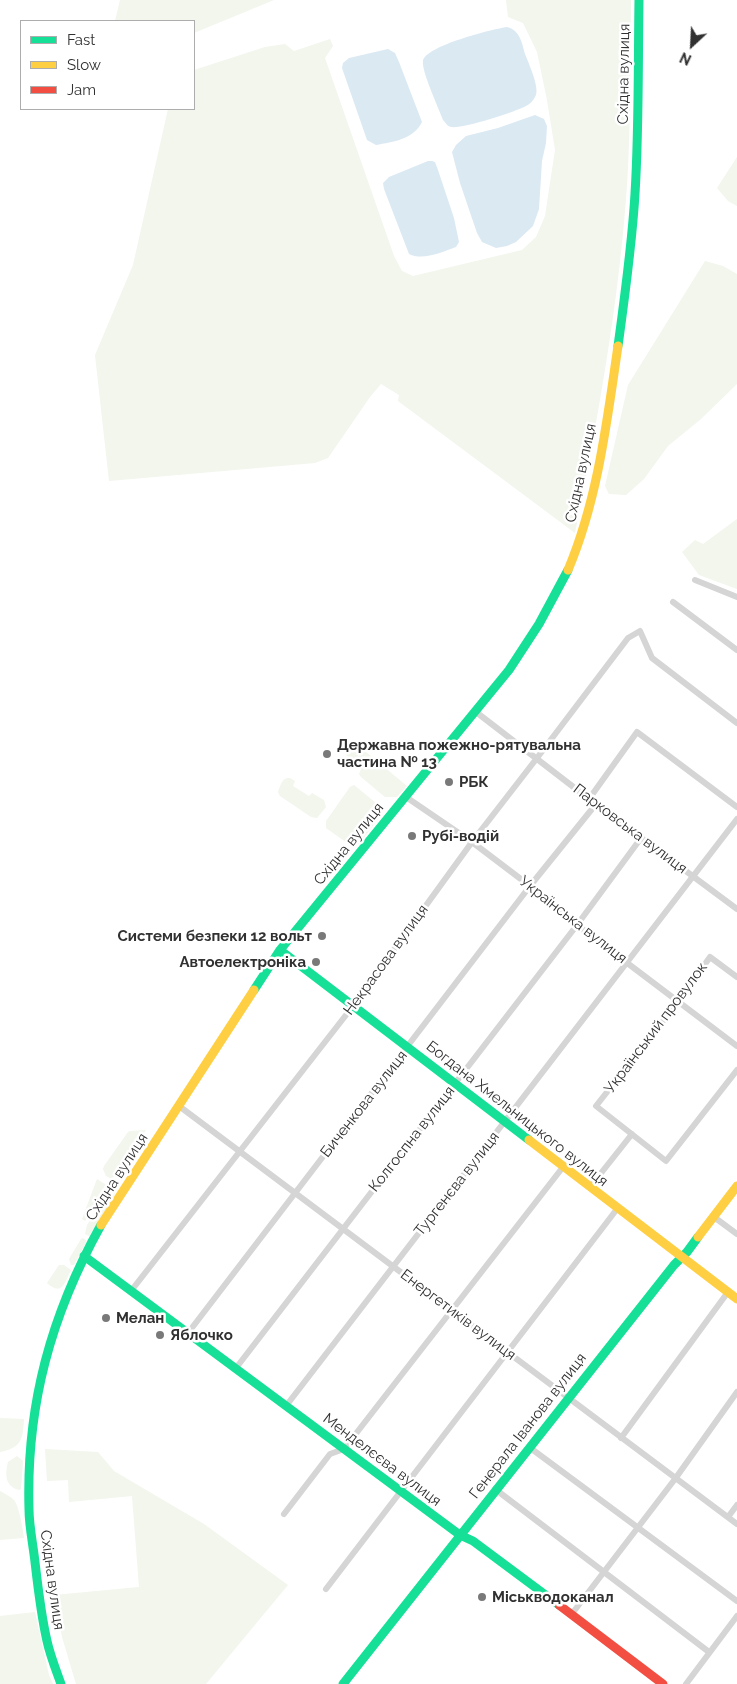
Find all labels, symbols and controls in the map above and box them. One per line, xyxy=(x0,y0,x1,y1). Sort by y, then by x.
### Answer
legend xyxy=(20,20,195,110)
north arrow xyxy=(667,20,717,70)
street label: Східна вулиця xyxy=(614,24,634,124)
text: Fast xyxy=(67,31,95,49)
text: N xyxy=(677,49,694,68)
text: Slow xyxy=(67,56,101,74)
text: Jam xyxy=(67,81,96,99)
street label: Східна вулиця xyxy=(562,422,600,524)
place label: Державна пожежно-рятувальна частина № 13 xyxy=(337,736,581,771)
marker: Державна пожежно-рятувальна частина № 13 xyxy=(321,748,333,760)
place label: РБК xyxy=(459,773,489,791)
marker: РБК xyxy=(443,776,455,788)
street label: Парковська вулиця xyxy=(570,780,690,878)
street label: Східна вулиця xyxy=(310,799,388,889)
place label: Рубі-водій xyxy=(422,827,499,845)
marker: Рубі-водій xyxy=(406,830,418,842)
street label: Українська вулиця xyxy=(516,872,630,968)
street label: Некрасова вулиця xyxy=(340,901,432,1019)
place label: Системи безпеки 12 вольт xyxy=(118,927,312,945)
marker: Системи безпеки 12 вольт xyxy=(316,930,328,942)
place label: Автоелектроніка xyxy=(179,953,306,971)
marker: Автоелектроніка xyxy=(310,956,322,968)
street label: Український провулок xyxy=(601,959,711,1097)
street label: Богдана Хмельницького вулиця xyxy=(422,1037,612,1191)
street label: Биченкова вулиця xyxy=(317,1047,411,1161)
street label: Колгоспна вулиця xyxy=(365,1083,459,1195)
street label: Тургенєва вулиця xyxy=(411,1128,503,1240)
street label: Східна вулиця xyxy=(82,1130,152,1224)
street label: Енергетиків вулиця xyxy=(397,1266,519,1364)
place label: Мелан xyxy=(116,1309,164,1327)
marker: Мелан xyxy=(100,1312,112,1324)
place label: Яблочко xyxy=(170,1326,233,1344)
marker: Яблочко xyxy=(154,1329,166,1341)
street label: Генерала Іванова вулиця xyxy=(466,1350,590,1502)
street label: Менделєєва вулиця xyxy=(319,1410,445,1510)
street label: Східна вулиця xyxy=(36,1529,68,1631)
place label: Міськводоканал xyxy=(492,1588,614,1606)
marker: Міськводоканал xyxy=(476,1591,488,1603)

